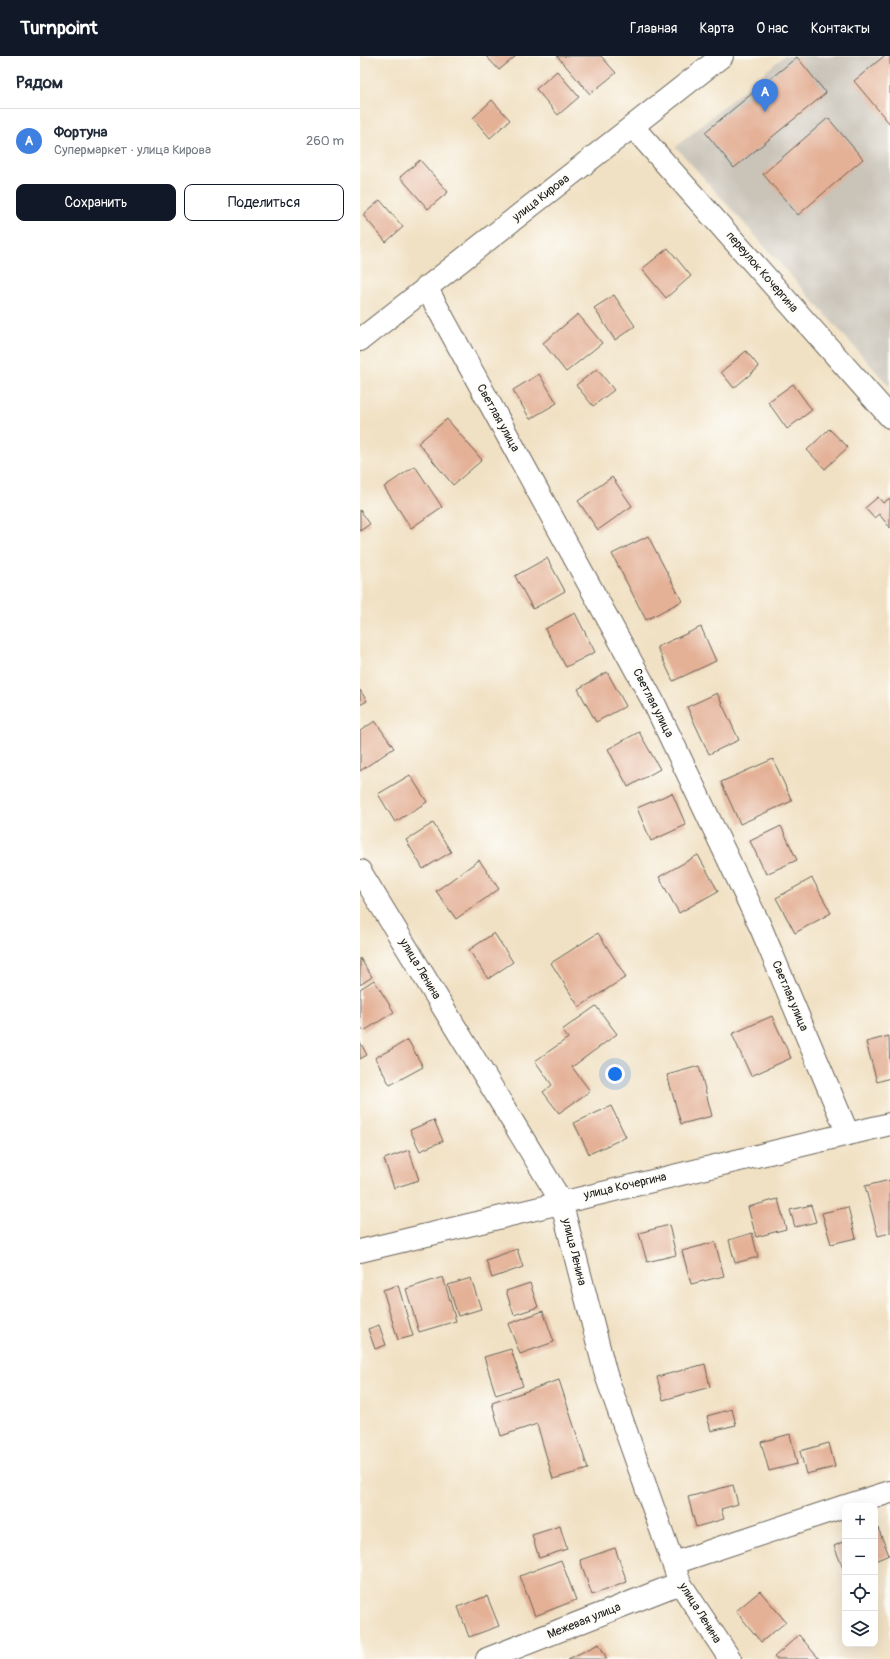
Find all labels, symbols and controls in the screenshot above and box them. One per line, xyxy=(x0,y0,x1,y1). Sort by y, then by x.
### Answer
text: Turnpoint xyxy=(20,16,98,40)
text: Главная xyxy=(630,20,677,37)
text: Карта xyxy=(699,20,734,37)
text: О нас xyxy=(756,20,789,37)
text: Контакты xyxy=(811,20,870,37)
text: Рядом xyxy=(16,72,63,93)
pin: A xyxy=(752,79,778,112)
text: Фортуна xyxy=(54,123,108,142)
text: A xyxy=(25,133,33,149)
text: 260 m xyxy=(306,133,344,149)
text: Супермаркет · улица Кирова xyxy=(54,142,211,158)
street label: улица Кирова xyxy=(509,171,573,226)
button: Сохранить xyxy=(16,184,176,221)
button: Поделиться xyxy=(184,184,344,221)
street label: переулок Кочергина xyxy=(723,228,801,316)
street label: Светлая улица xyxy=(473,381,523,455)
street label: Светлая улица xyxy=(629,666,677,740)
street label: улица Ленина xyxy=(395,935,444,1003)
street label: Светлая улица xyxy=(768,958,812,1034)
your location xyxy=(605,1064,625,1084)
street label: улица Кочергина xyxy=(581,1169,668,1203)
street label: улица Ленина xyxy=(558,1216,590,1287)
map controls xyxy=(842,1503,878,1647)
button: + xyxy=(842,1503,878,1539)
button: − xyxy=(842,1539,878,1575)
button: locate xyxy=(842,1575,878,1611)
street label: улица Ленина xyxy=(675,1579,725,1646)
street label: Межевая улица xyxy=(545,1599,623,1643)
button: layers xyxy=(842,1611,878,1647)

